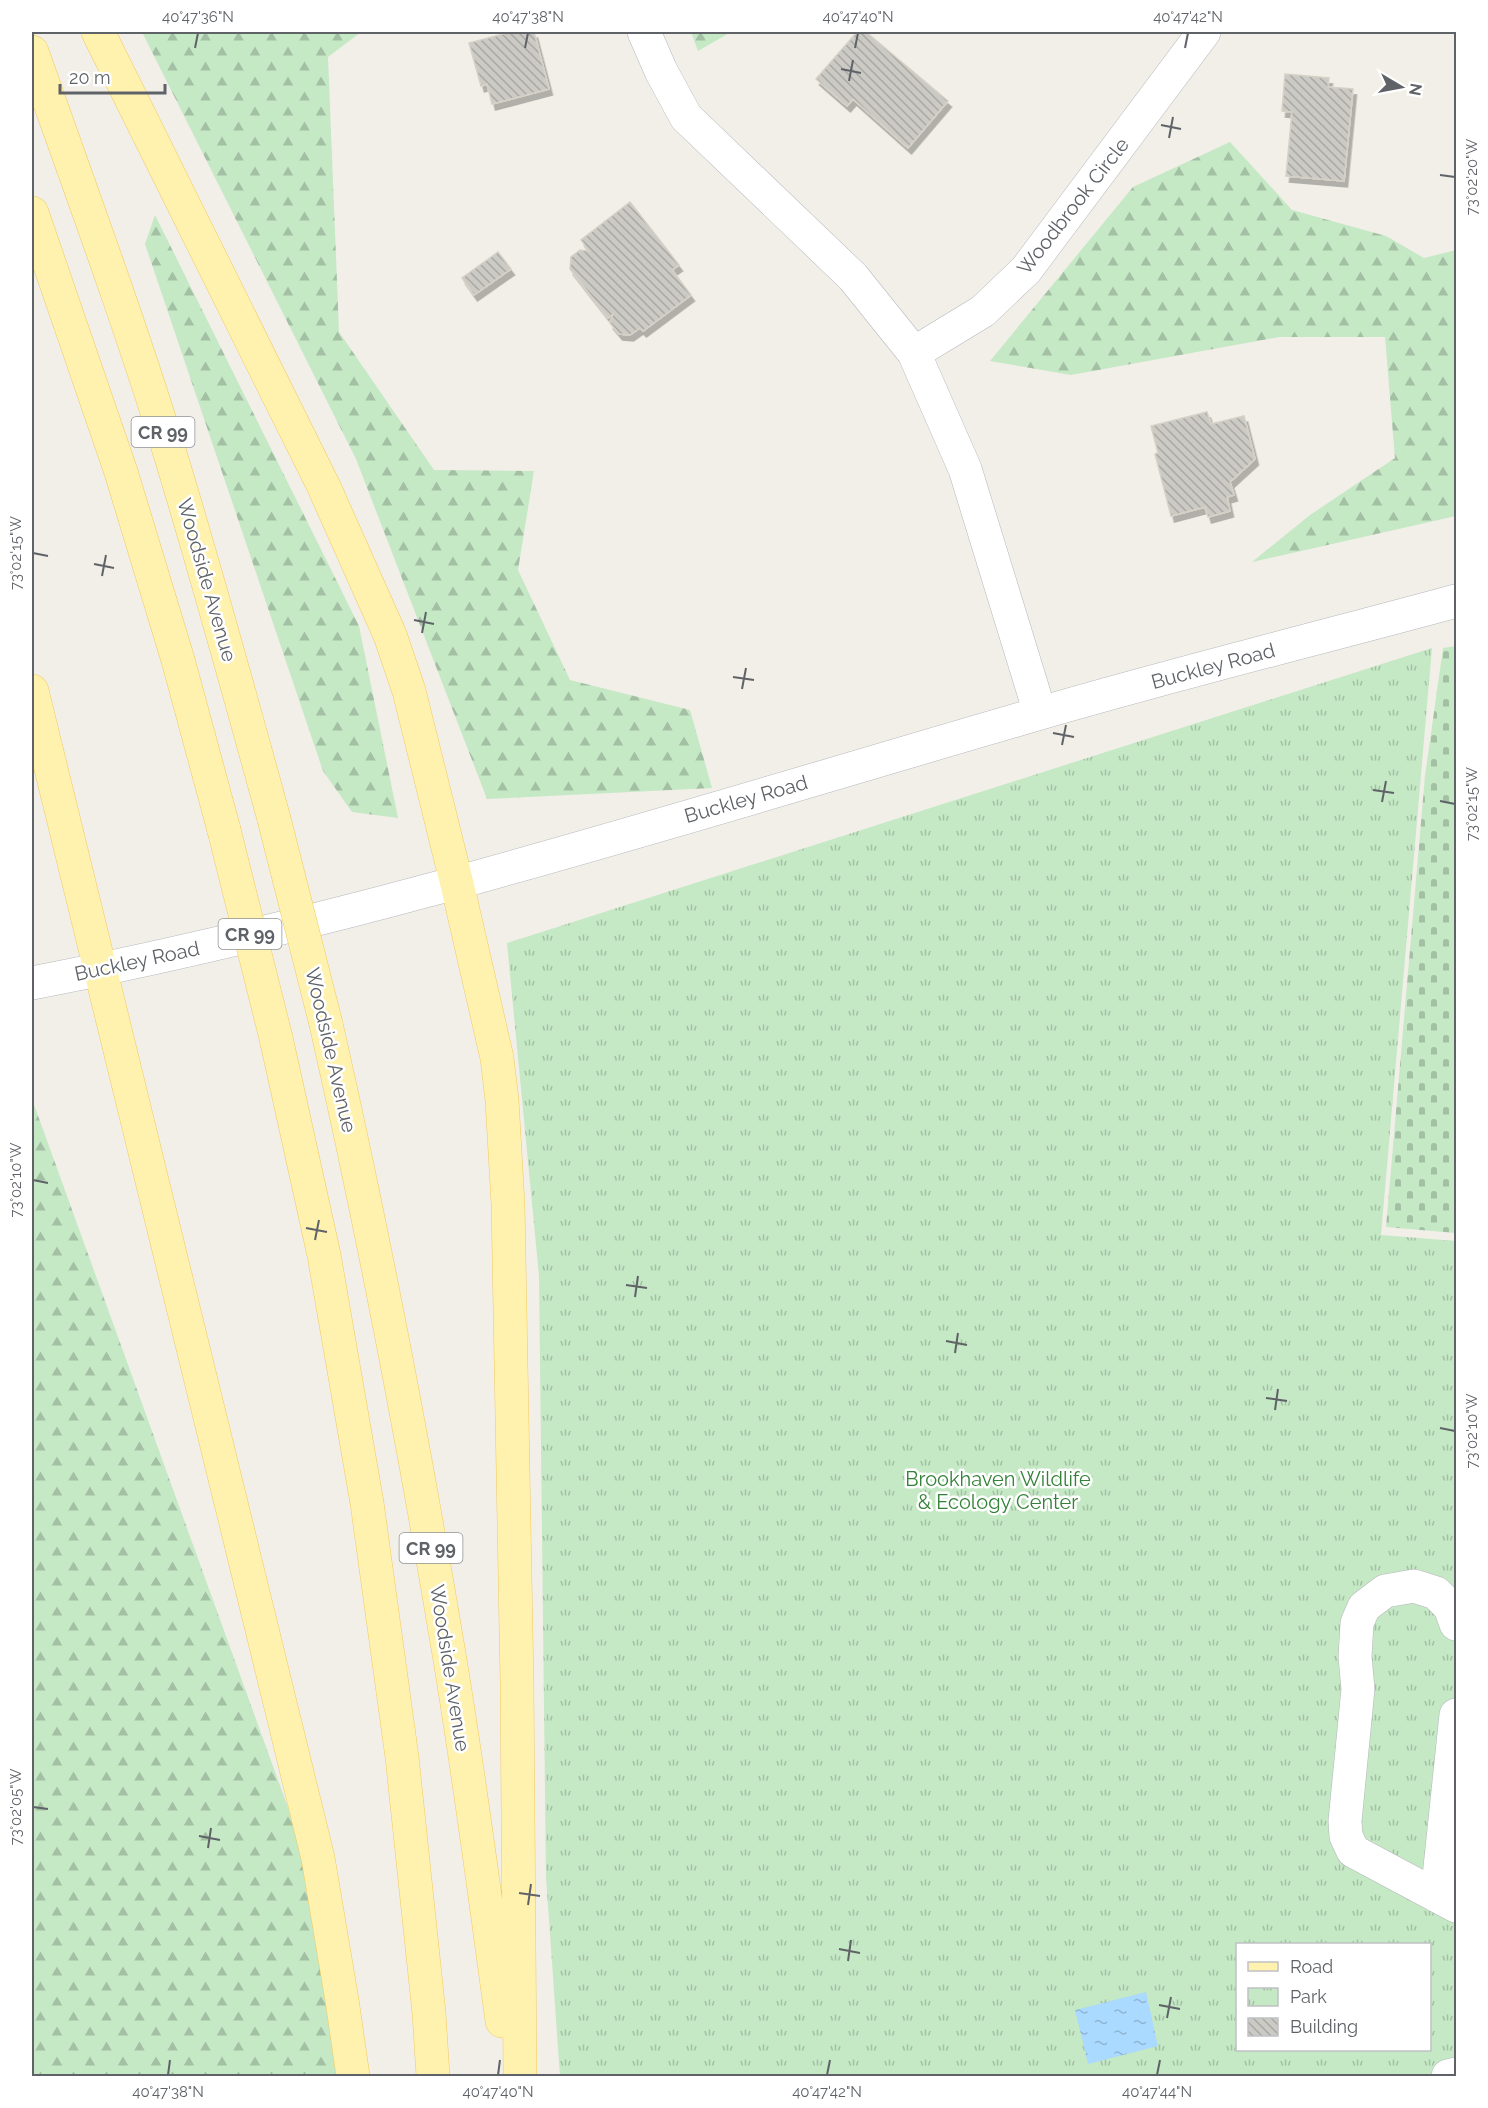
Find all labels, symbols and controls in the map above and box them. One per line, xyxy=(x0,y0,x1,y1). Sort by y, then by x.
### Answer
text: 40°47'36"N xyxy=(162,8,234,26)
text: 40°47'38"N xyxy=(492,8,564,26)
text: 40°47'40"N xyxy=(823,8,894,26)
text: 40°47'42"N xyxy=(1153,8,1223,26)
scale bar xyxy=(60,57,165,95)
north arrow xyxy=(1371,57,1431,117)
text: 20 m xyxy=(69,67,111,88)
text: N xyxy=(1405,82,1426,97)
street label: Woodbrook Circle xyxy=(1012,132,1134,279)
text: 73°02'20"W xyxy=(1463,139,1481,215)
road number: CR 99 xyxy=(132,417,195,447)
street label: Woodside Avenue xyxy=(172,496,242,665)
text: 73°02'15"W xyxy=(7,516,25,590)
street label: Buckley Road xyxy=(1149,638,1277,694)
text: 73°02'15"W xyxy=(1463,767,1481,841)
street label: Buckley Road xyxy=(682,770,810,828)
road number: CR 99 xyxy=(218,919,282,949)
street label: Buckley Road xyxy=(72,936,202,986)
street label: Woodside Avenue xyxy=(300,965,362,1135)
text: 73°02'10"W xyxy=(7,1142,25,1217)
text: 73°02'10"W xyxy=(1463,1393,1481,1468)
park label: Brookhaven Wildlife & Ecology Center xyxy=(905,1467,1091,1514)
road number: CR 99 xyxy=(400,1533,462,1563)
street label: Woodside Avenue xyxy=(425,1583,475,1753)
text: 73°02'05"W xyxy=(7,1768,25,1845)
legend xyxy=(1236,1943,1431,2051)
text: Road xyxy=(1290,1956,1333,1977)
text: Park xyxy=(1290,1986,1327,2007)
text: Building xyxy=(1290,2016,1358,2037)
text: 40°47'38"N xyxy=(132,2083,204,2101)
text: 40°47'40"N xyxy=(463,2083,534,2101)
text: 40°47'42"N xyxy=(792,2083,862,2101)
text: 40°47'44"N xyxy=(1122,2083,1192,2101)

